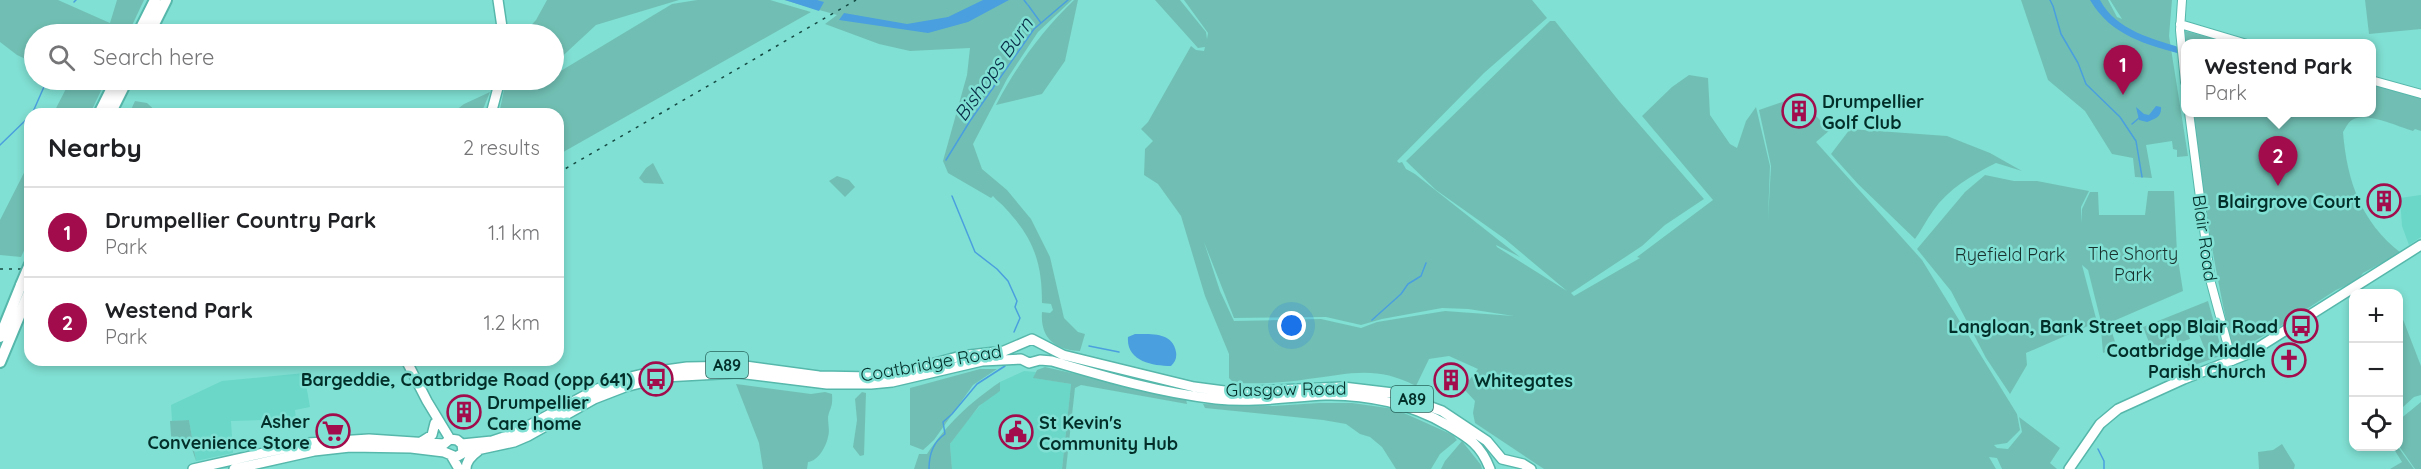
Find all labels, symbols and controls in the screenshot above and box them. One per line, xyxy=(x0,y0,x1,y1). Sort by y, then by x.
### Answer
water label: Bishops Burn xyxy=(948,12,1038,126)
search box xyxy=(24,24,564,90)
popup xyxy=(2181,39,2376,117)
icon: search xyxy=(45,41,78,74)
text: Search here xyxy=(93,43,214,71)
pin: 1 xyxy=(2104,46,2142,95)
text: Westend Park xyxy=(2205,52,2353,80)
text: Park xyxy=(2205,80,2247,105)
place label: Drumpellier Golf Club xyxy=(1822,90,1924,134)
building icon: Drumpellier Golf Club xyxy=(1781,93,1817,129)
text: Nearby xyxy=(48,131,142,164)
text: 2 results xyxy=(463,135,540,160)
pin: 2 xyxy=(2258,136,2298,186)
building icon: Blairgrove Court xyxy=(2366,183,2402,219)
place label: Blairgrove Court xyxy=(2217,190,2361,213)
street label: Blair Road xyxy=(2188,193,2222,283)
text: Drumpellier Country Park xyxy=(105,206,376,234)
text: 1 xyxy=(64,220,71,245)
text: 1.1 km xyxy=(488,220,540,245)
text: Park xyxy=(105,234,147,259)
park label: The Shorty Park xyxy=(2088,242,2178,286)
park label: Ryefield Park xyxy=(1955,243,2065,266)
map controls xyxy=(2349,289,2403,451)
button: + xyxy=(2349,289,2403,343)
text: Westend Park xyxy=(105,296,253,324)
bus stop icon: Langloan, Bank Street opp Blair Road xyxy=(2283,308,2319,344)
text: 2 xyxy=(62,310,73,335)
text: 1.2 km xyxy=(484,310,540,335)
your location xyxy=(1277,311,1306,340)
place label: Langloan, Bank Street opp Blair Road xyxy=(1948,315,2278,338)
text: Park xyxy=(105,324,147,349)
street label: Coatbridge Road xyxy=(859,339,1003,387)
place label: Coatbridge Middle Parish Church xyxy=(2106,339,2266,383)
church icon: Coatbridge Middle Parish Church xyxy=(2271,342,2307,378)
button: − xyxy=(2349,343,2403,397)
road number: A89 xyxy=(706,352,748,378)
bus stop icon: Bargeddie, Coatbridge Road (opp 641) xyxy=(638,361,674,397)
building icon: Whitegates xyxy=(1433,362,1469,398)
place label: Bargeddie, Coatbridge Road (opp 641) xyxy=(301,368,633,391)
place label: Whitegates xyxy=(1474,369,1573,392)
street label: Glasgow Road xyxy=(1225,376,1347,402)
road number: A89 xyxy=(1391,386,1433,412)
place label: Drumpellier Care home xyxy=(487,391,589,435)
building icon: Drumpellier Care home xyxy=(446,394,482,430)
button: locate xyxy=(2349,397,2403,451)
place label: Asher Convenience Store xyxy=(148,410,310,454)
place label: St Kevin's Community Hub xyxy=(1039,411,1178,455)
supermarket icon: Asher Convenience Store xyxy=(315,413,351,449)
public building icon: St Kevin's Community Hub xyxy=(998,414,1034,450)

